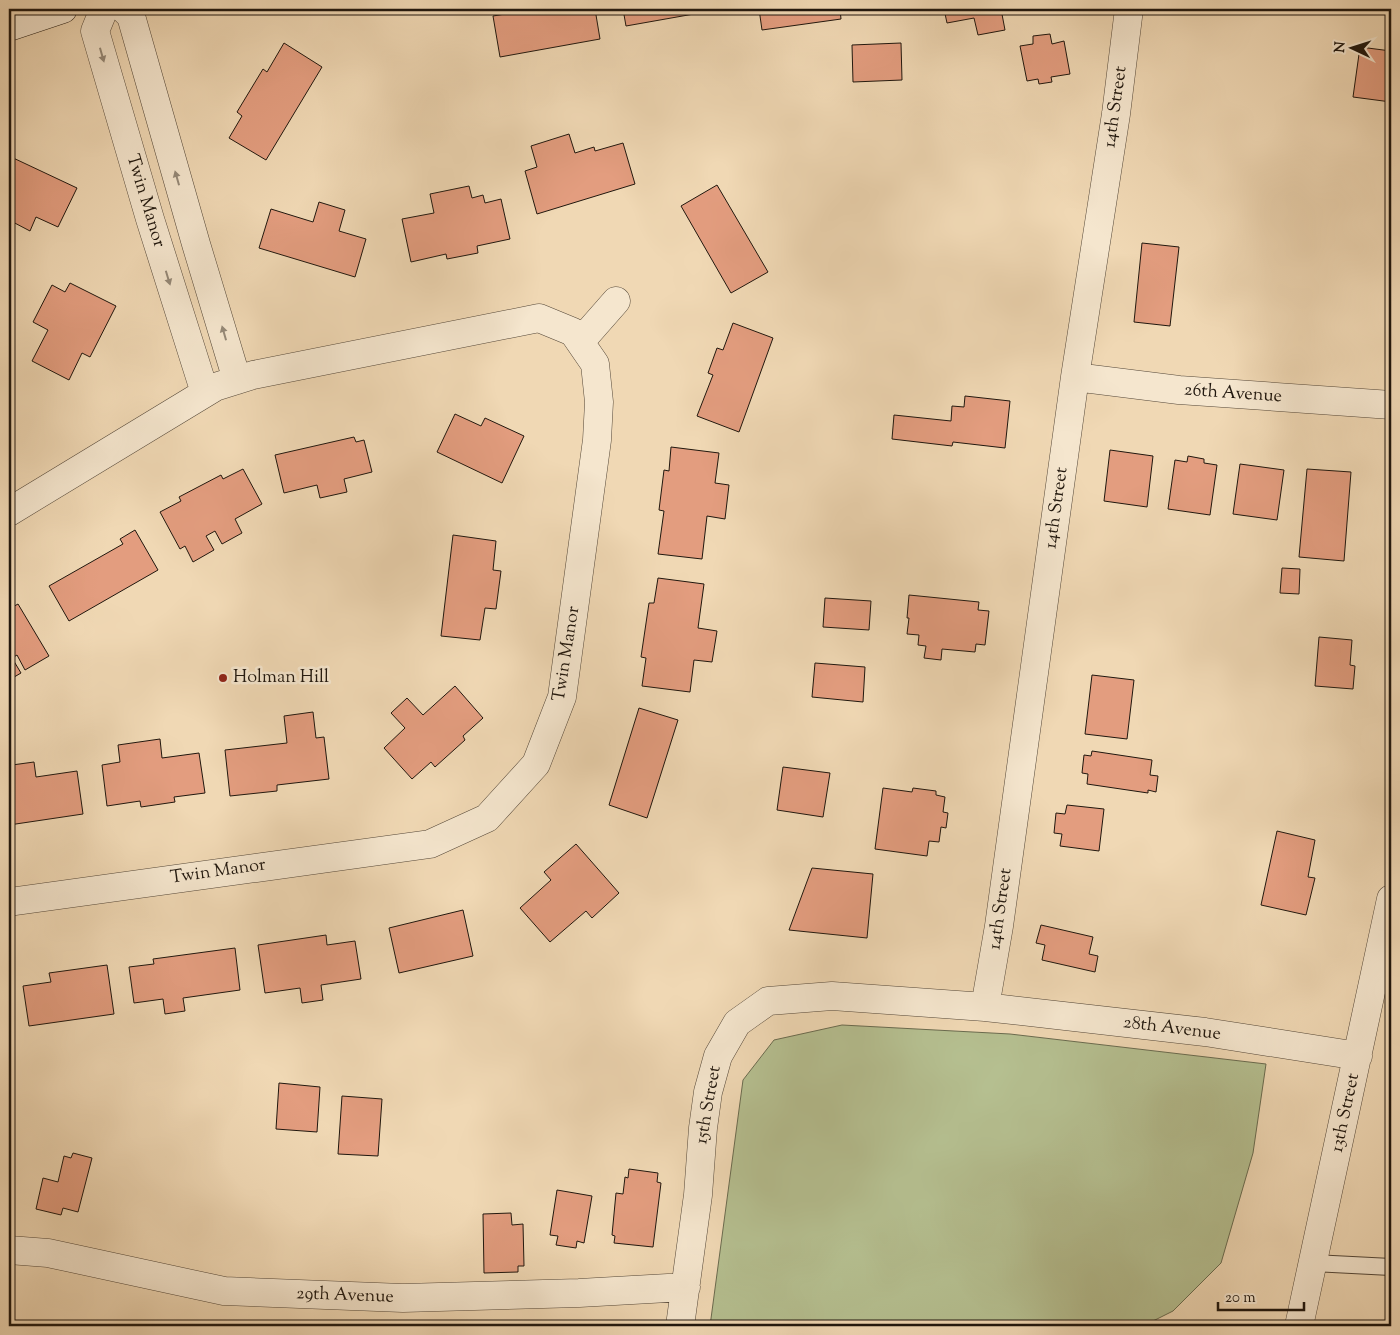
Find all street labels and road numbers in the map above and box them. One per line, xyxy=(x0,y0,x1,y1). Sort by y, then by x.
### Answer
street label: 14th Street xyxy=(1097,65,1135,149)
street label: Twin Manor xyxy=(119,151,172,251)
street label: 26th Avenue xyxy=(1183,378,1283,410)
street label: 14th Street xyxy=(1038,466,1076,550)
street label: Twin Manor xyxy=(547,604,587,703)
street label: Twin Manor xyxy=(169,852,268,892)
street label: 14th Street xyxy=(982,867,1020,951)
street label: 28th Avenue xyxy=(1122,1010,1222,1048)
street label: 15th Street xyxy=(689,1064,729,1146)
street label: 13th Street xyxy=(1325,1071,1367,1155)
street label: 29th Avenue xyxy=(296,1281,394,1311)

